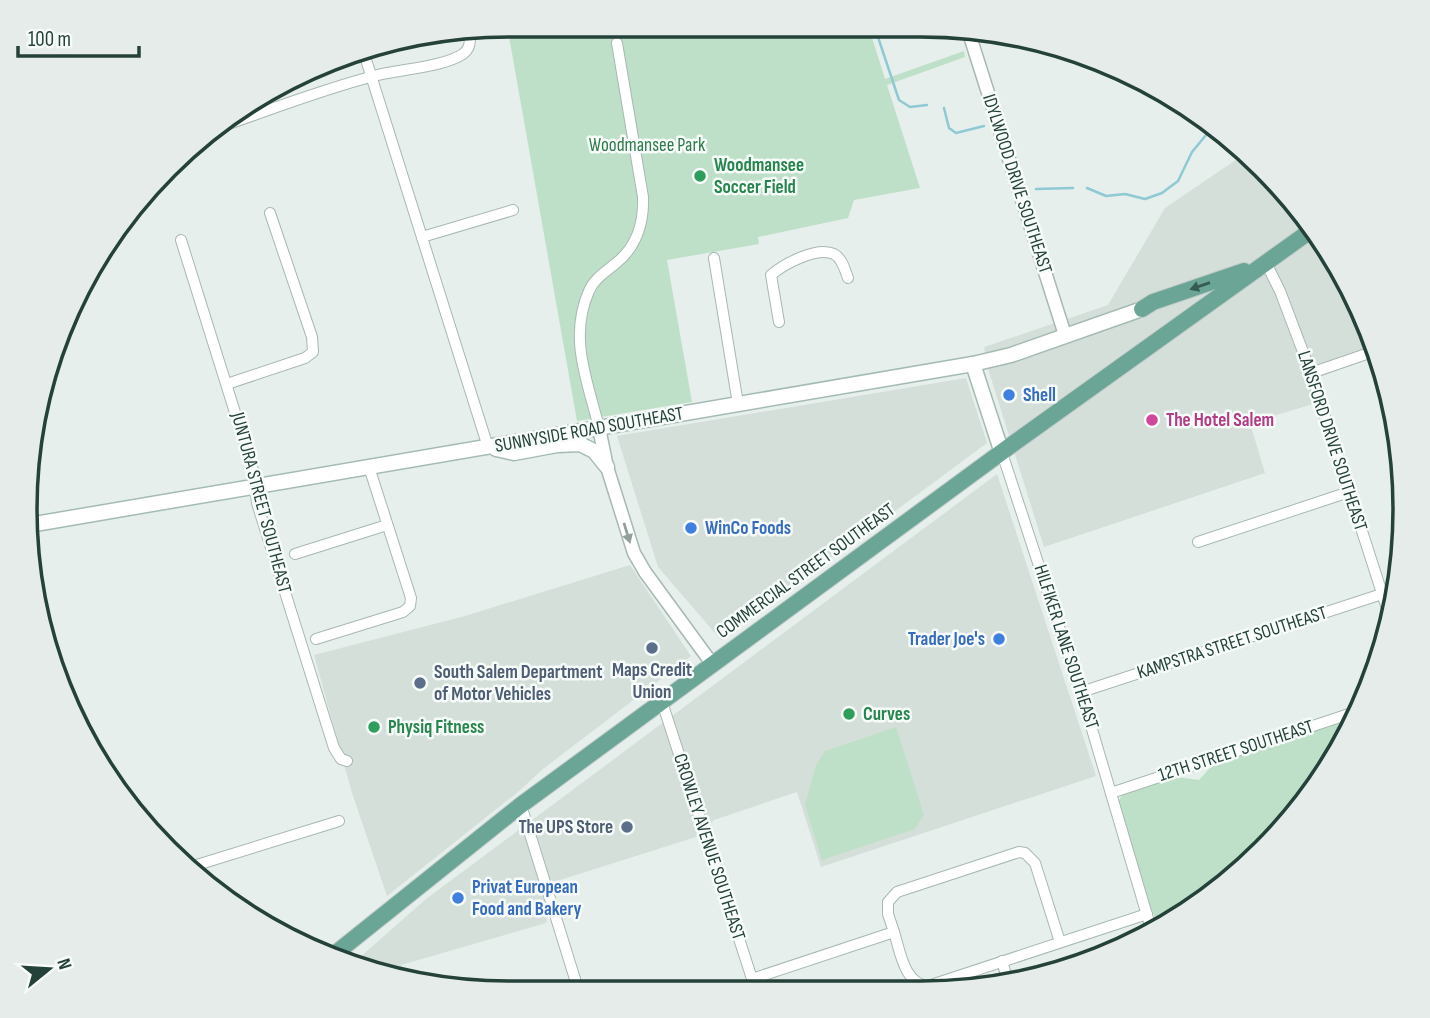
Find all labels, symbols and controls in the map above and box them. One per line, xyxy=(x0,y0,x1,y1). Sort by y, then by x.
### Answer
scale bar xyxy=(18,14,138,58)
text: 100 m xyxy=(28,27,71,52)
street label: IDYLWOOD DRIVE SOUTHEAST xyxy=(977,91,1057,277)
park label: Woodmansee Park xyxy=(589,134,706,157)
place label: Woodmansee Soccer Field xyxy=(714,154,804,199)
marker: Woodmansee Soccer Field xyxy=(692,168,708,184)
one-way arrow xyxy=(1190,281,1211,292)
street label: LANSFORD DRIVE SOUTHEAST xyxy=(1292,348,1372,534)
place label: Shell xyxy=(1023,384,1056,407)
marker: Shell xyxy=(1001,387,1017,403)
street label: SUNNYSIDE ROAD SOUTHEAST xyxy=(493,402,685,458)
street label: JUNTURA STREET SOUTHEAST xyxy=(225,409,296,596)
place label: The Hotel Salem xyxy=(1166,409,1274,432)
marker: The Hotel Salem xyxy=(1144,412,1160,428)
street label: COMMERCIAL STREET SOUTHEAST xyxy=(712,498,900,644)
place label: WinCo Foods xyxy=(705,517,791,540)
marker: WinCo Foods xyxy=(683,520,699,536)
one-way arrow xyxy=(623,522,633,543)
street label: HILFIKER LANE SOUTHEAST xyxy=(1029,562,1104,732)
street label: KAMPSTRA STREET SOUTHEAST xyxy=(1134,601,1330,685)
place label: Trader Joe's xyxy=(908,628,985,651)
marker: Trader Joe's xyxy=(991,631,1007,647)
marker: Maps Credit Union xyxy=(644,640,660,656)
place label: Maps Credit Union xyxy=(612,659,692,704)
place label: South Salem Department of Motor Vehicles xyxy=(434,661,603,706)
marker: South Salem Department of Motor Vehicles xyxy=(412,675,428,691)
place label: Curves xyxy=(863,703,910,726)
marker: Curves xyxy=(841,706,857,722)
street label: 12TH STREET SOUTHEAST xyxy=(1156,715,1317,787)
place label: Physiq Fitness xyxy=(388,716,484,739)
marker: Physiq Fitness xyxy=(366,719,382,735)
street label: CROWLEY AVENUE SOUTHEAST xyxy=(668,751,750,944)
place label: The UPS Store xyxy=(518,816,613,839)
marker: The UPS Store xyxy=(619,819,635,835)
place label: Privat European Food and Bakery xyxy=(472,876,582,921)
marker: Privat European Food and Bakery xyxy=(450,890,466,906)
north arrow xyxy=(14,934,84,1004)
text: N xyxy=(51,956,76,973)

